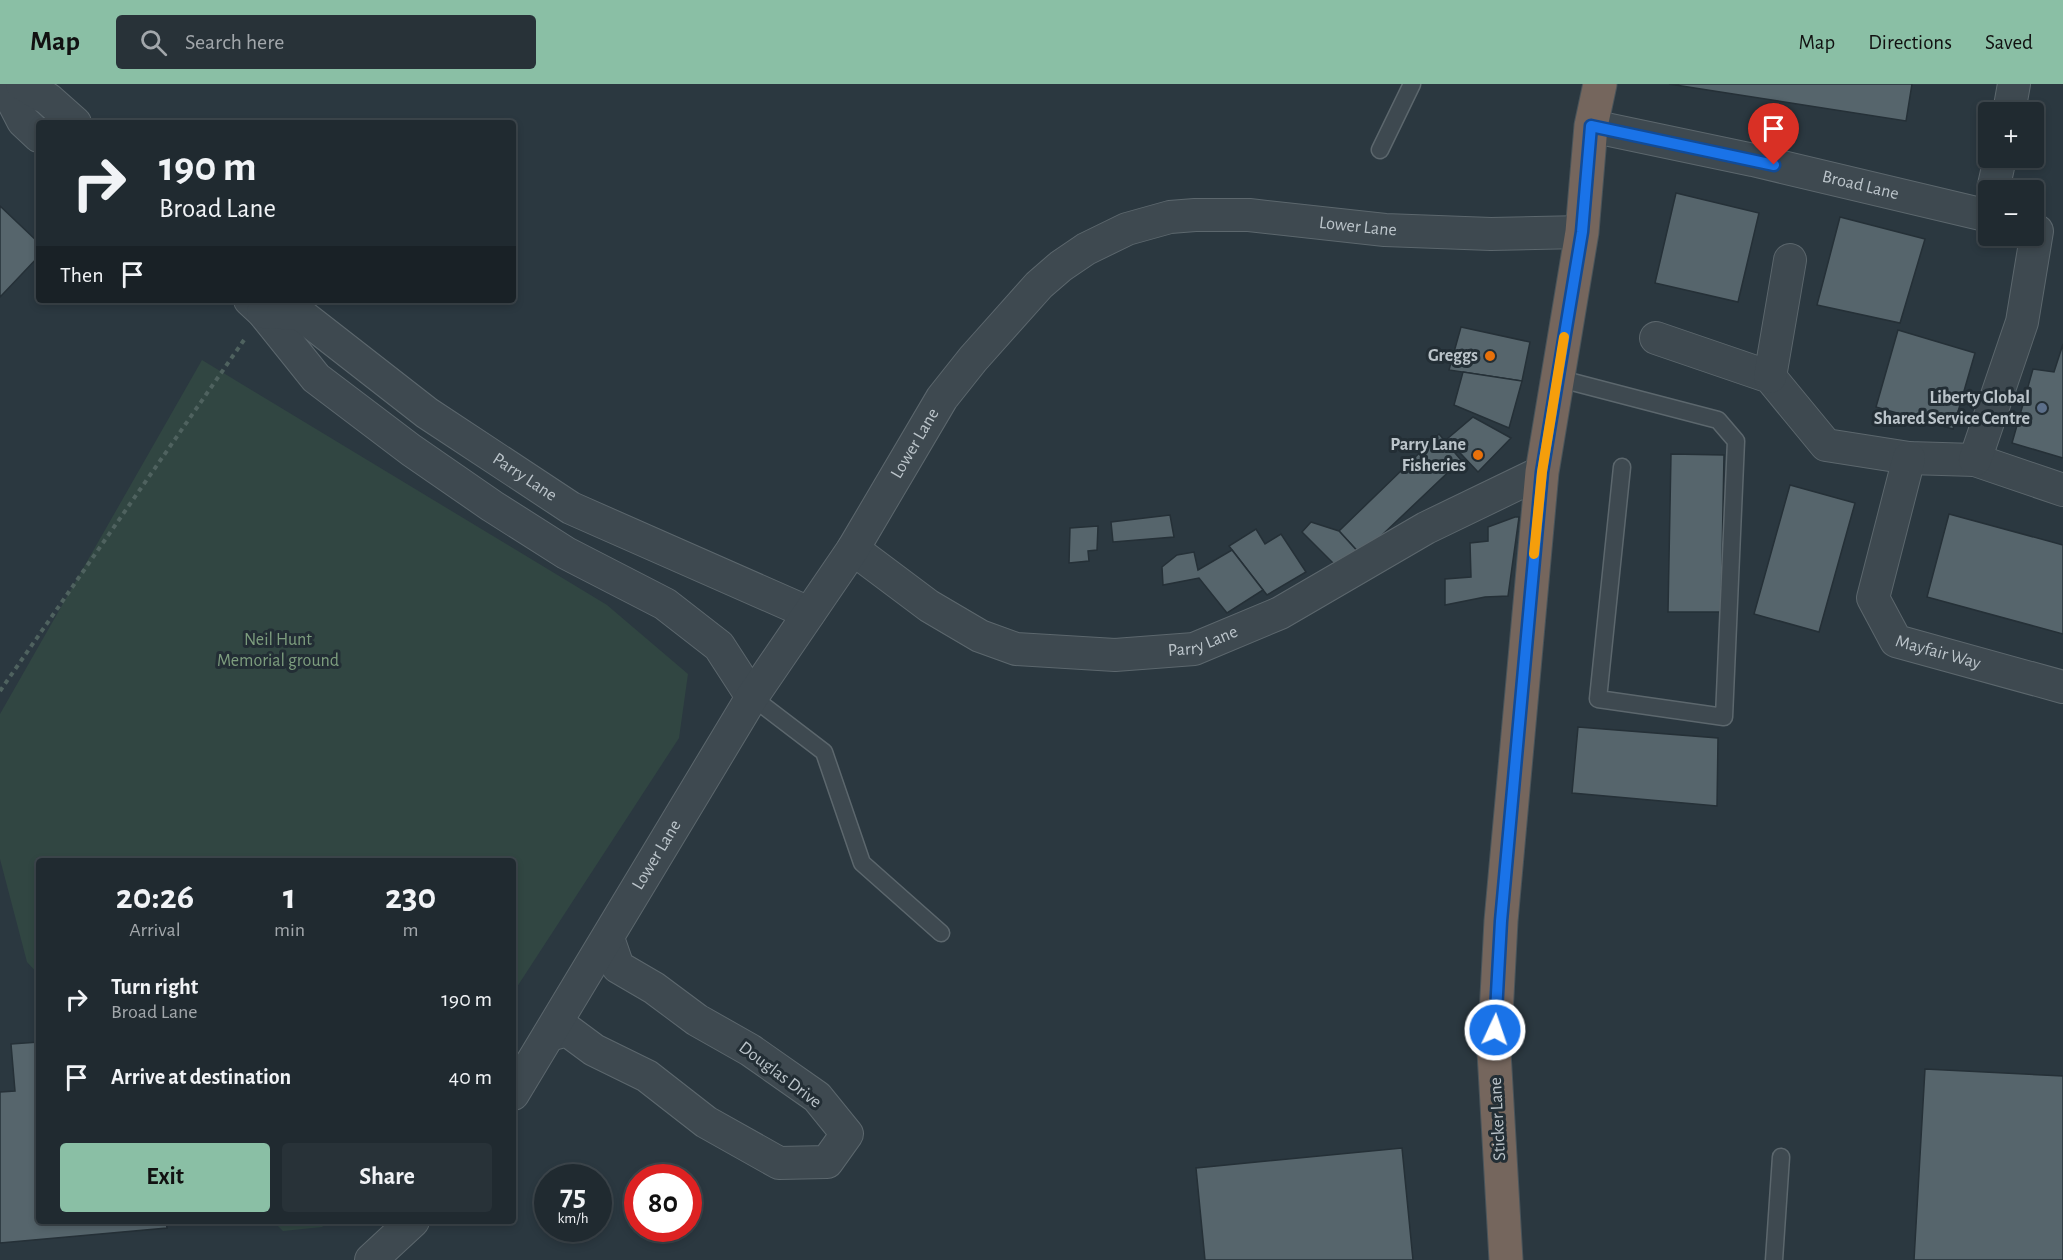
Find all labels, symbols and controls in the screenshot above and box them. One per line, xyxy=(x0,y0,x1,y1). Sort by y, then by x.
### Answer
search box xyxy=(116,15,536,69)
icon: search xyxy=(137,26,170,59)
text: Map xyxy=(30,28,80,56)
text: Search here xyxy=(185,31,284,53)
text: Map xyxy=(1799,32,1835,53)
text: Directions xyxy=(1868,32,1952,53)
text: Saved xyxy=(1985,32,2033,53)
map controls xyxy=(1978,102,2044,246)
button: + xyxy=(1978,102,2044,168)
pin xyxy=(1748,103,1799,165)
icon: arrive xyxy=(1757,112,1790,145)
icon: right xyxy=(60,144,138,222)
text: 190 m xyxy=(159,146,257,188)
street label: Broad Lane xyxy=(1820,168,1901,203)
button: − xyxy=(1978,180,2044,246)
text: Broad Lane xyxy=(159,195,276,222)
street label: Lower Lane xyxy=(1318,214,1397,239)
icon: arrive xyxy=(116,258,149,291)
text: Then xyxy=(60,264,104,286)
place label: Greggs xyxy=(1428,347,1478,365)
marker: Greggs xyxy=(1483,349,1497,363)
place label: Liberty Global Shared Service Centre xyxy=(1874,389,2030,428)
marker: Liberty Global Shared Service Centre xyxy=(2035,401,2049,415)
street label: Lower Lane xyxy=(888,405,943,482)
place label: Parry Lane Fisheries xyxy=(1390,436,1466,475)
marker: Parry Lane Fisheries xyxy=(1471,448,1485,462)
street label: Parry Lane xyxy=(489,450,560,505)
street label: Parry Lane xyxy=(1167,623,1240,660)
park label: Neil Hunt Memorial ground xyxy=(217,631,339,670)
street label: Mayfair Way xyxy=(1894,632,1983,673)
street label: Lower Lane xyxy=(629,817,685,893)
text: 20:26 xyxy=(116,879,194,915)
text: 1 xyxy=(283,879,296,915)
text: 230 xyxy=(385,879,436,915)
text: Arrival xyxy=(129,920,181,940)
text: min xyxy=(274,920,305,940)
text: m xyxy=(403,920,419,940)
text: Turn right xyxy=(111,976,198,998)
icon: right xyxy=(60,983,93,1016)
text: 190 m xyxy=(441,988,492,1010)
position arrow xyxy=(1463,998,1527,1062)
text: Broad Lane xyxy=(111,1002,198,1022)
street label: Douglas Drive xyxy=(735,1038,825,1112)
icon: arrive xyxy=(60,1061,93,1094)
text: Arrive at destination xyxy=(111,1066,291,1088)
text: 40 m xyxy=(449,1066,492,1088)
street label: Sticker Lane xyxy=(1487,1077,1509,1161)
button: Exit xyxy=(60,1143,270,1212)
button: Share xyxy=(282,1143,492,1212)
speed limit sign: 80 xyxy=(624,1164,702,1242)
text: 75 xyxy=(560,1181,586,1211)
text: km/h xyxy=(558,1211,588,1226)

